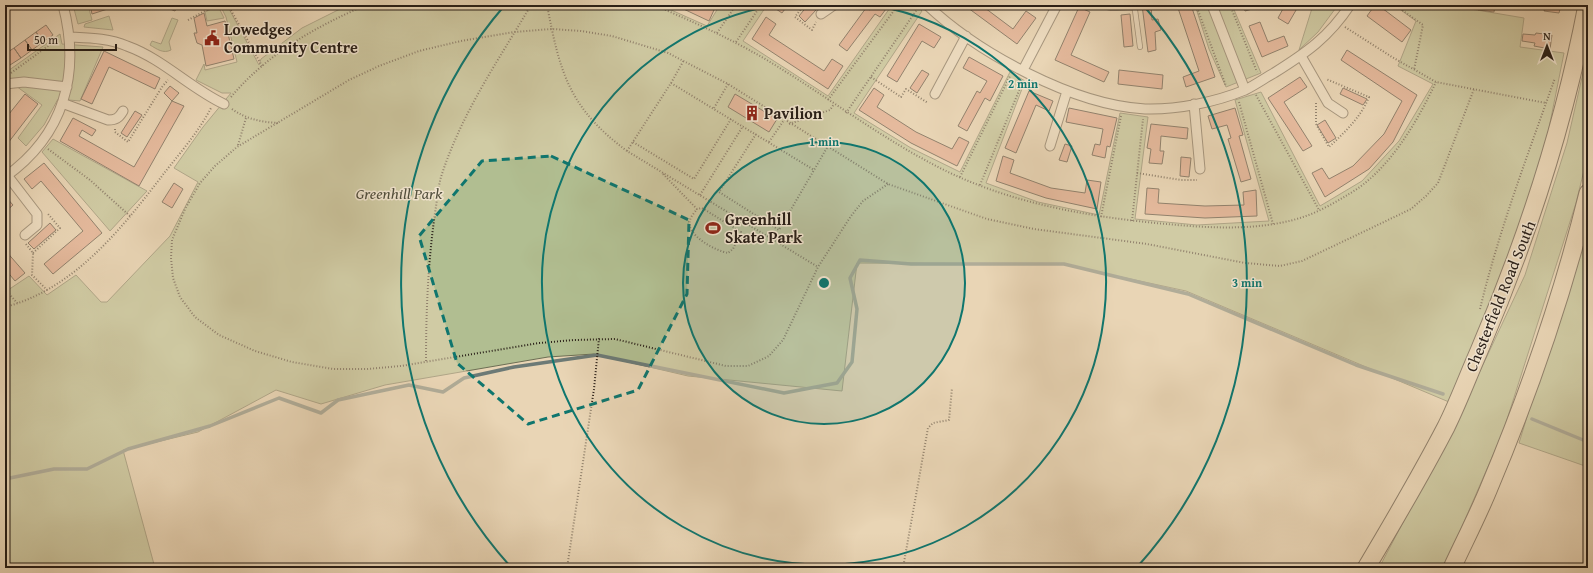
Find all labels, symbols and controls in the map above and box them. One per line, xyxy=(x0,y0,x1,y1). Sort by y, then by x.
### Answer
place label: Lowedges Community Centre xyxy=(224,17,358,59)
scale bar xyxy=(28,26,116,52)
north arrow xyxy=(1527,26,1567,66)
text: N xyxy=(1543,28,1551,44)
public building icon: Lowedges Community Centre xyxy=(203,29,221,47)
text: 50 m xyxy=(34,31,58,48)
text: 2 min xyxy=(1008,75,1038,92)
place label: Pavilion xyxy=(764,101,823,125)
building icon: Pavilion xyxy=(743,104,761,122)
text: 1 min xyxy=(809,133,839,150)
park label: Greenhill Park xyxy=(356,181,443,205)
place label: Greenhill Skate Park xyxy=(725,207,803,249)
street label: Chesterfield Road South xyxy=(1459,217,1541,375)
sports icon: Greenhill Skate Park xyxy=(704,219,722,237)
text: 3 min xyxy=(1232,274,1262,291)
centre of rings xyxy=(817,276,831,290)

